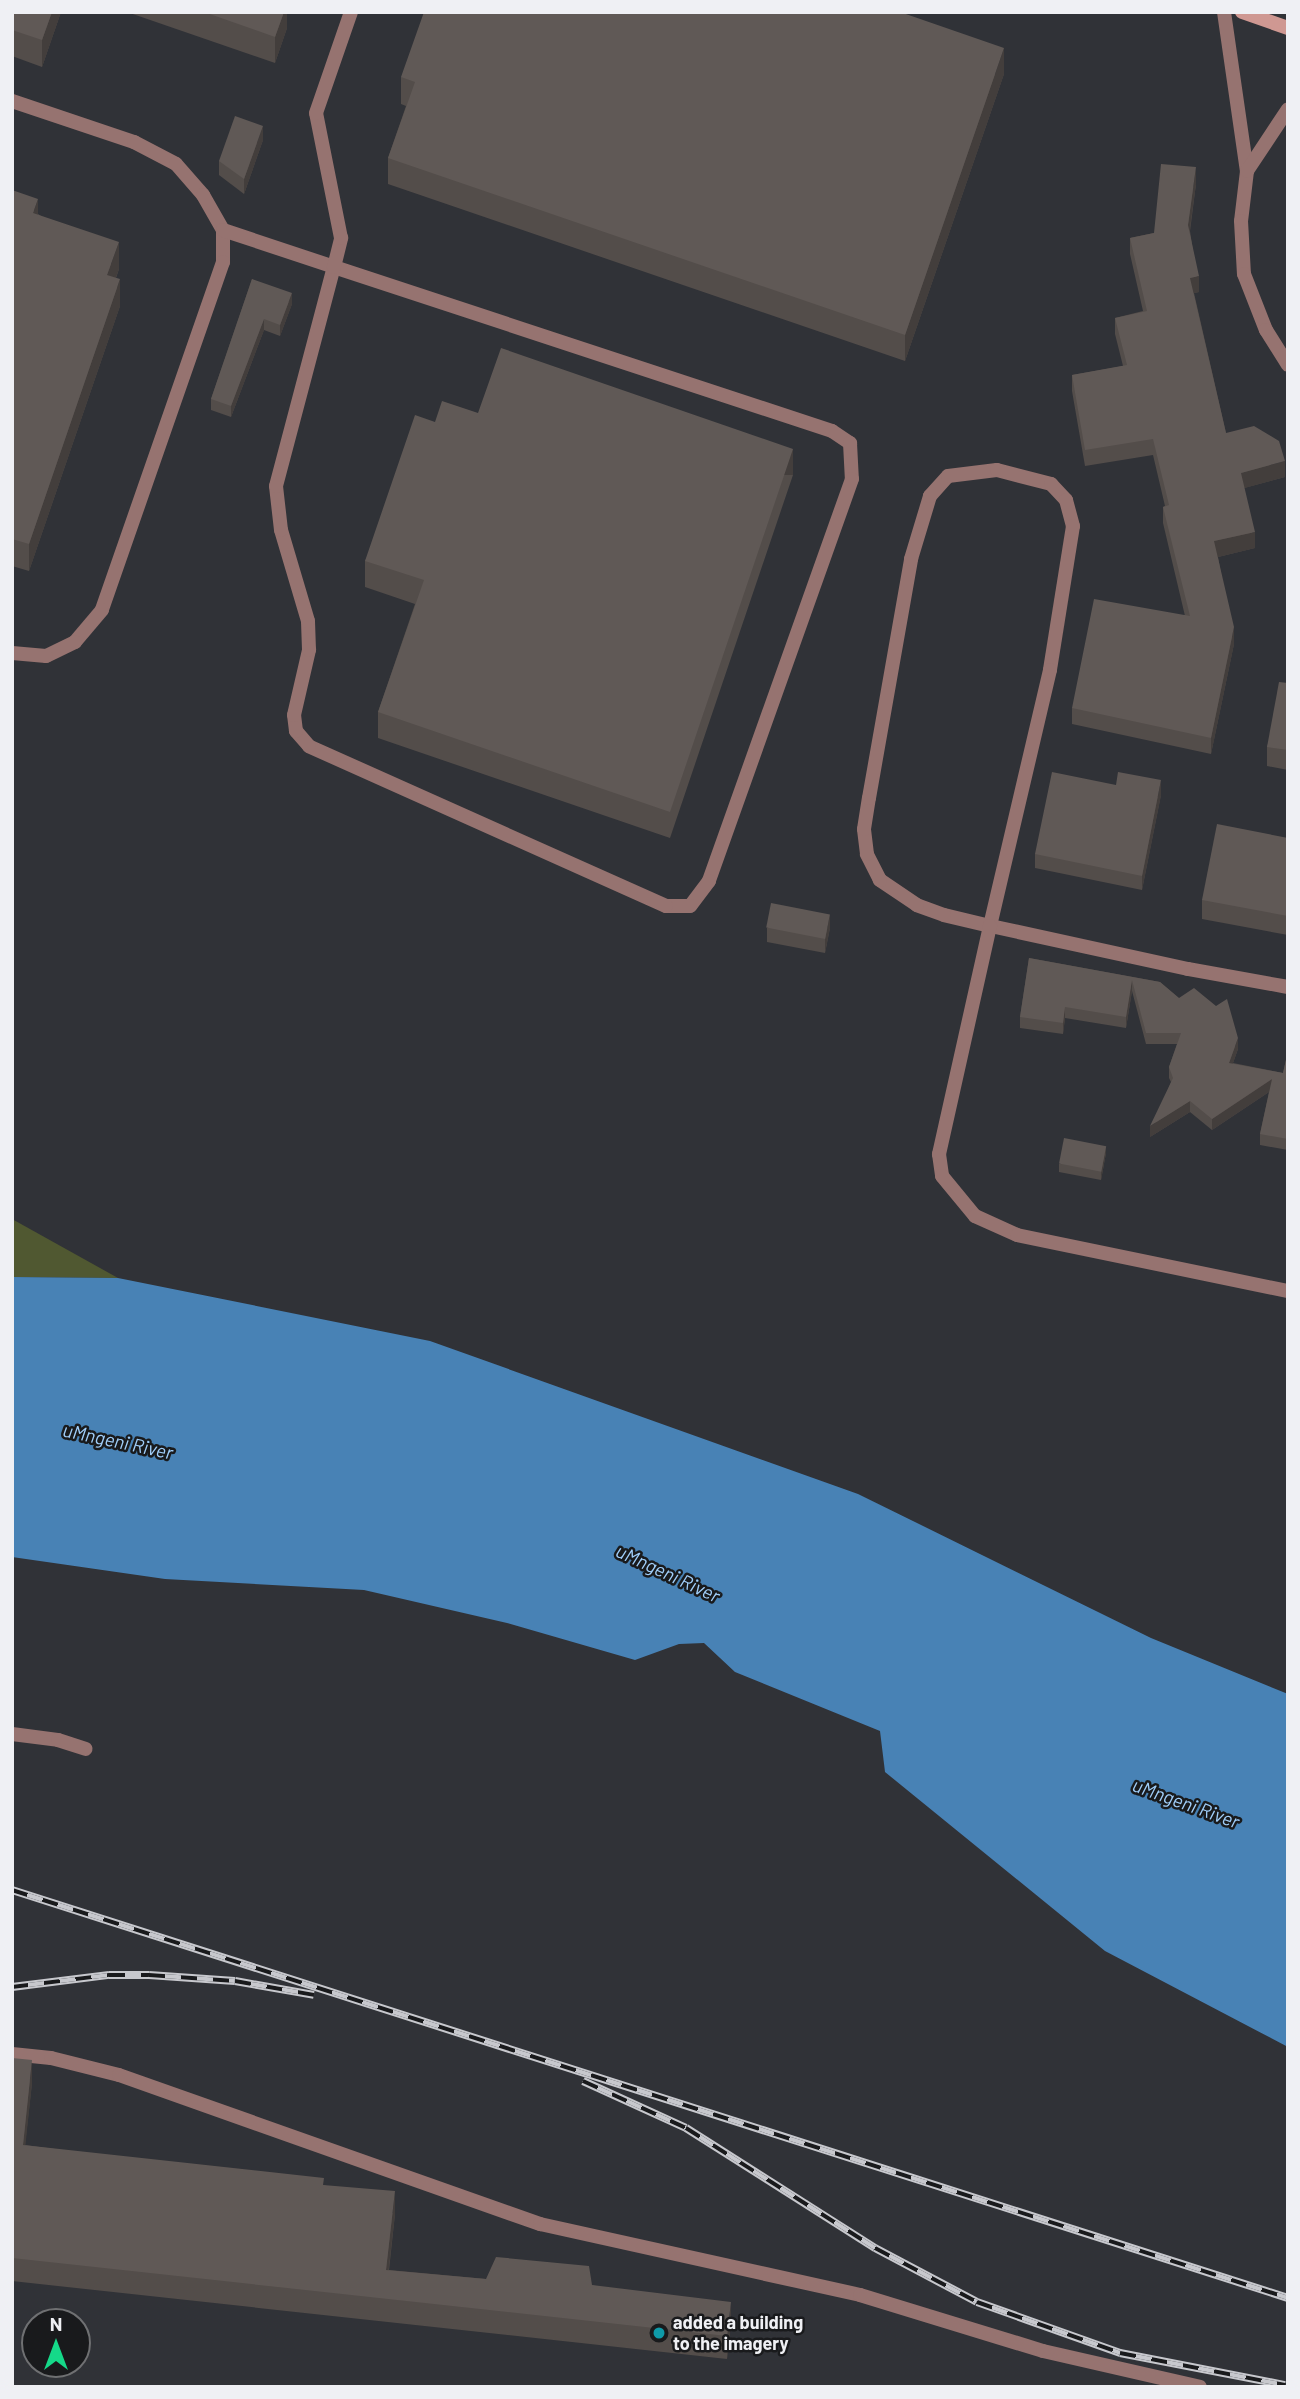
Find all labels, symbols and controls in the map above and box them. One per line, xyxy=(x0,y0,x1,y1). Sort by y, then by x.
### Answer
water label: uMngeni River xyxy=(61,1418,175,1464)
water label: uMngeni River xyxy=(612,1539,724,1607)
water label: uMngeni River xyxy=(1129,1773,1243,1833)
north arrow xyxy=(21,2308,91,2378)
text: N xyxy=(50,2312,62,2335)
place label: added a building to the imagery xyxy=(673,2312,803,2354)
marker: added a building to the imagery xyxy=(651,2325,667,2341)

